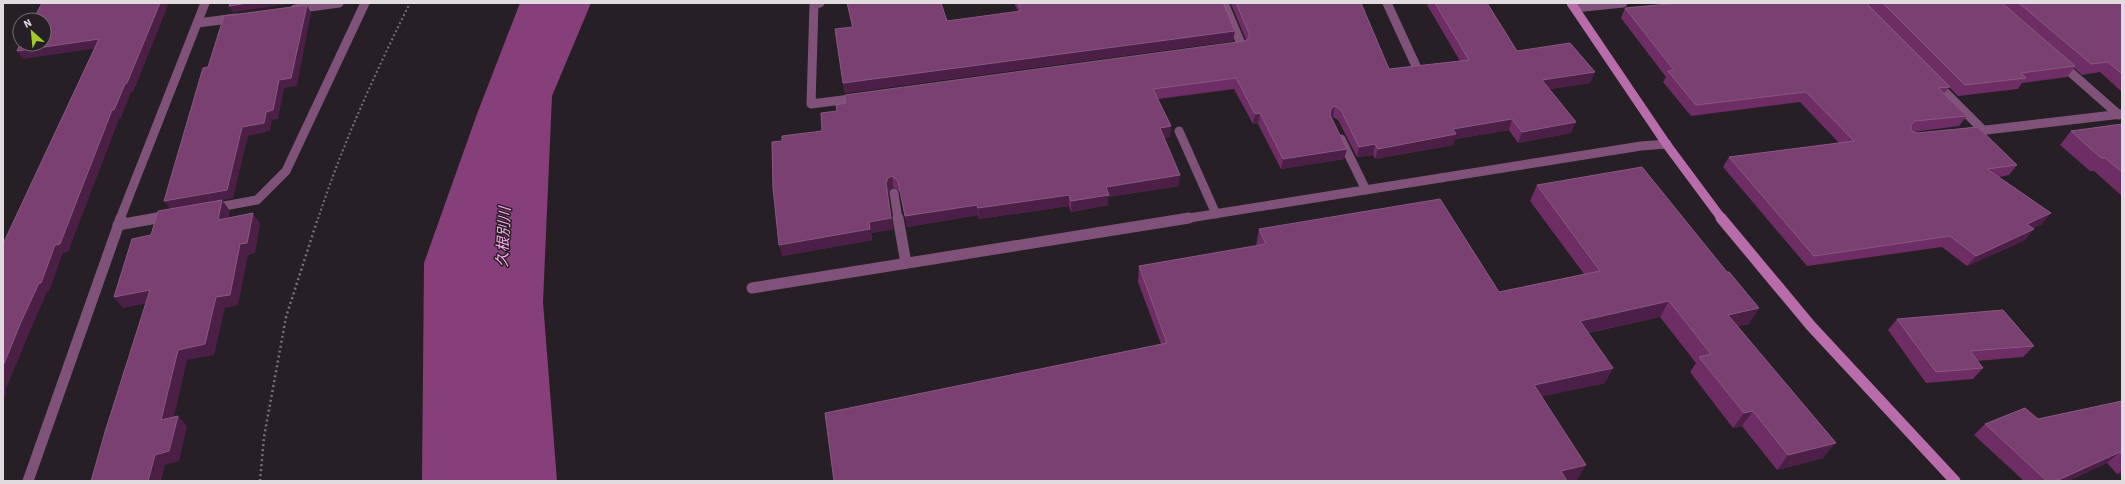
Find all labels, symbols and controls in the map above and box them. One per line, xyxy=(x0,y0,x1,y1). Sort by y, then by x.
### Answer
north arrow xyxy=(12,12,52,52)
text: N xyxy=(21,15,34,32)
water label: 久根別川 xyxy=(492,205,516,268)

